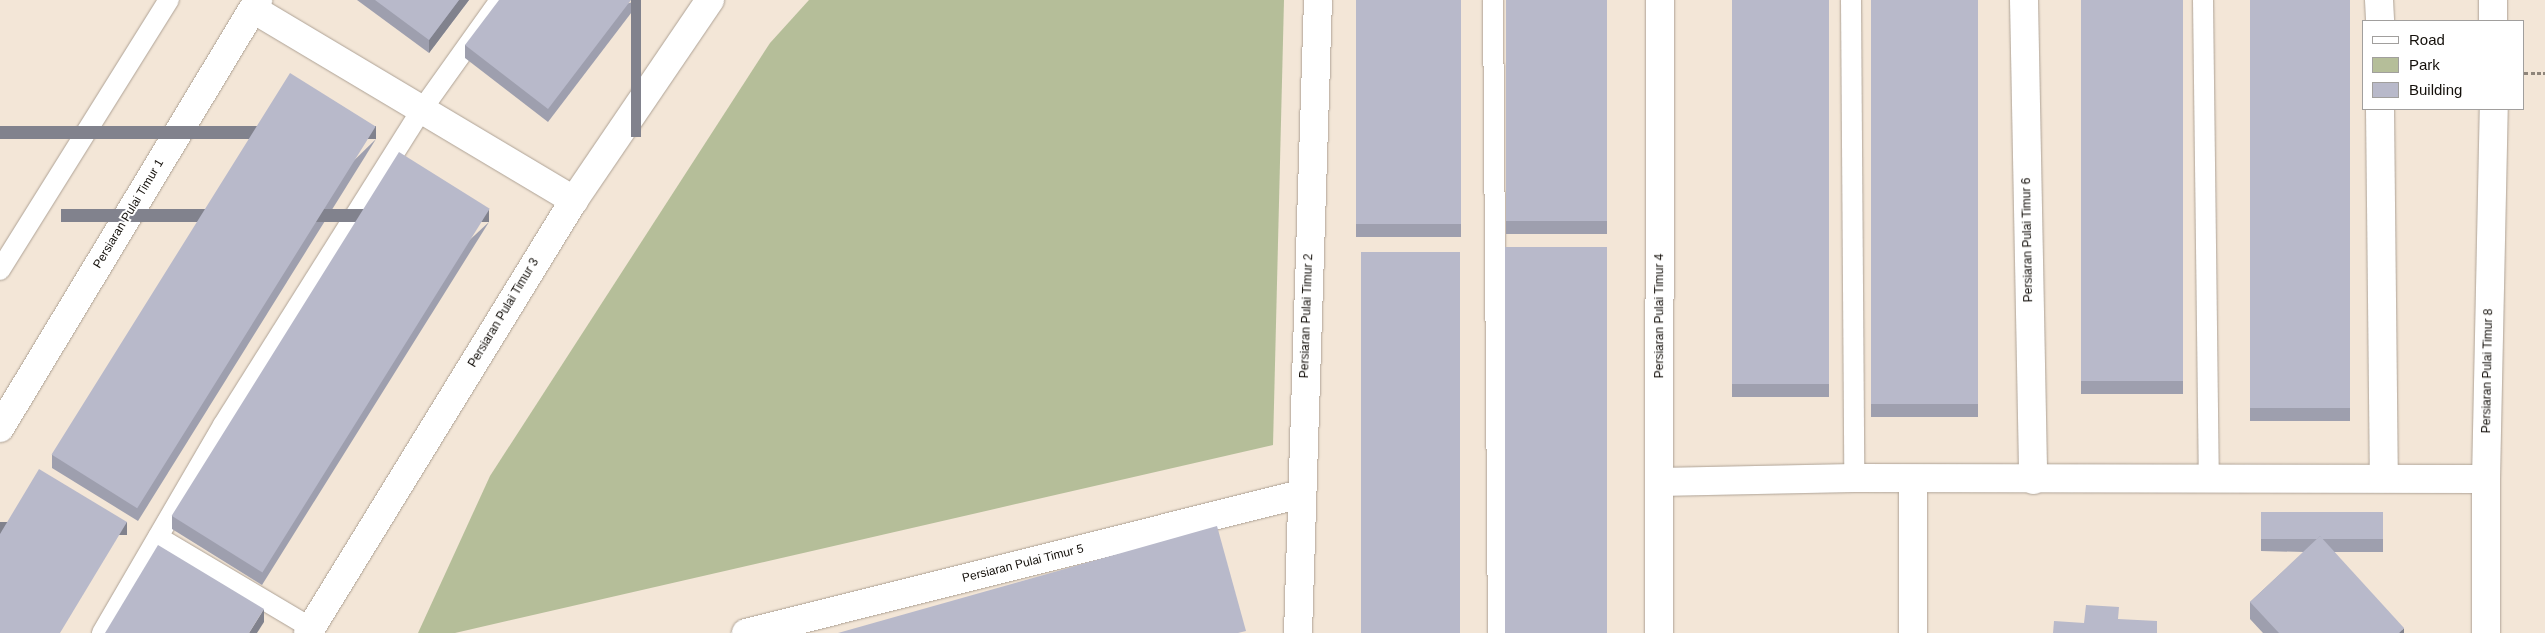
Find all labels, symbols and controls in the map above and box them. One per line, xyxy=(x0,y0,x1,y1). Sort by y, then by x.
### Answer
legend xyxy=(2362,20,2525,110)
text: Road xyxy=(2409,31,2445,48)
text: Park xyxy=(2409,56,2440,73)
text: Building xyxy=(2409,81,2462,98)
street label: Persiaran Pulai Timur 1 xyxy=(91,157,167,271)
street label: Persiaran Pulai Timur 6 xyxy=(2020,177,2036,303)
street label: Persiaran Pulai Timur 2 xyxy=(1298,253,1316,379)
street label: Persiaran Pulai Timur 4 xyxy=(1653,254,1667,378)
street label: Persiaran Pulai Timur 3 xyxy=(466,256,542,370)
street label: Persiaran Pulai Timur 8 xyxy=(2480,308,2496,434)
street label: Persiaran Pulai Timur 5 xyxy=(961,542,1085,586)

